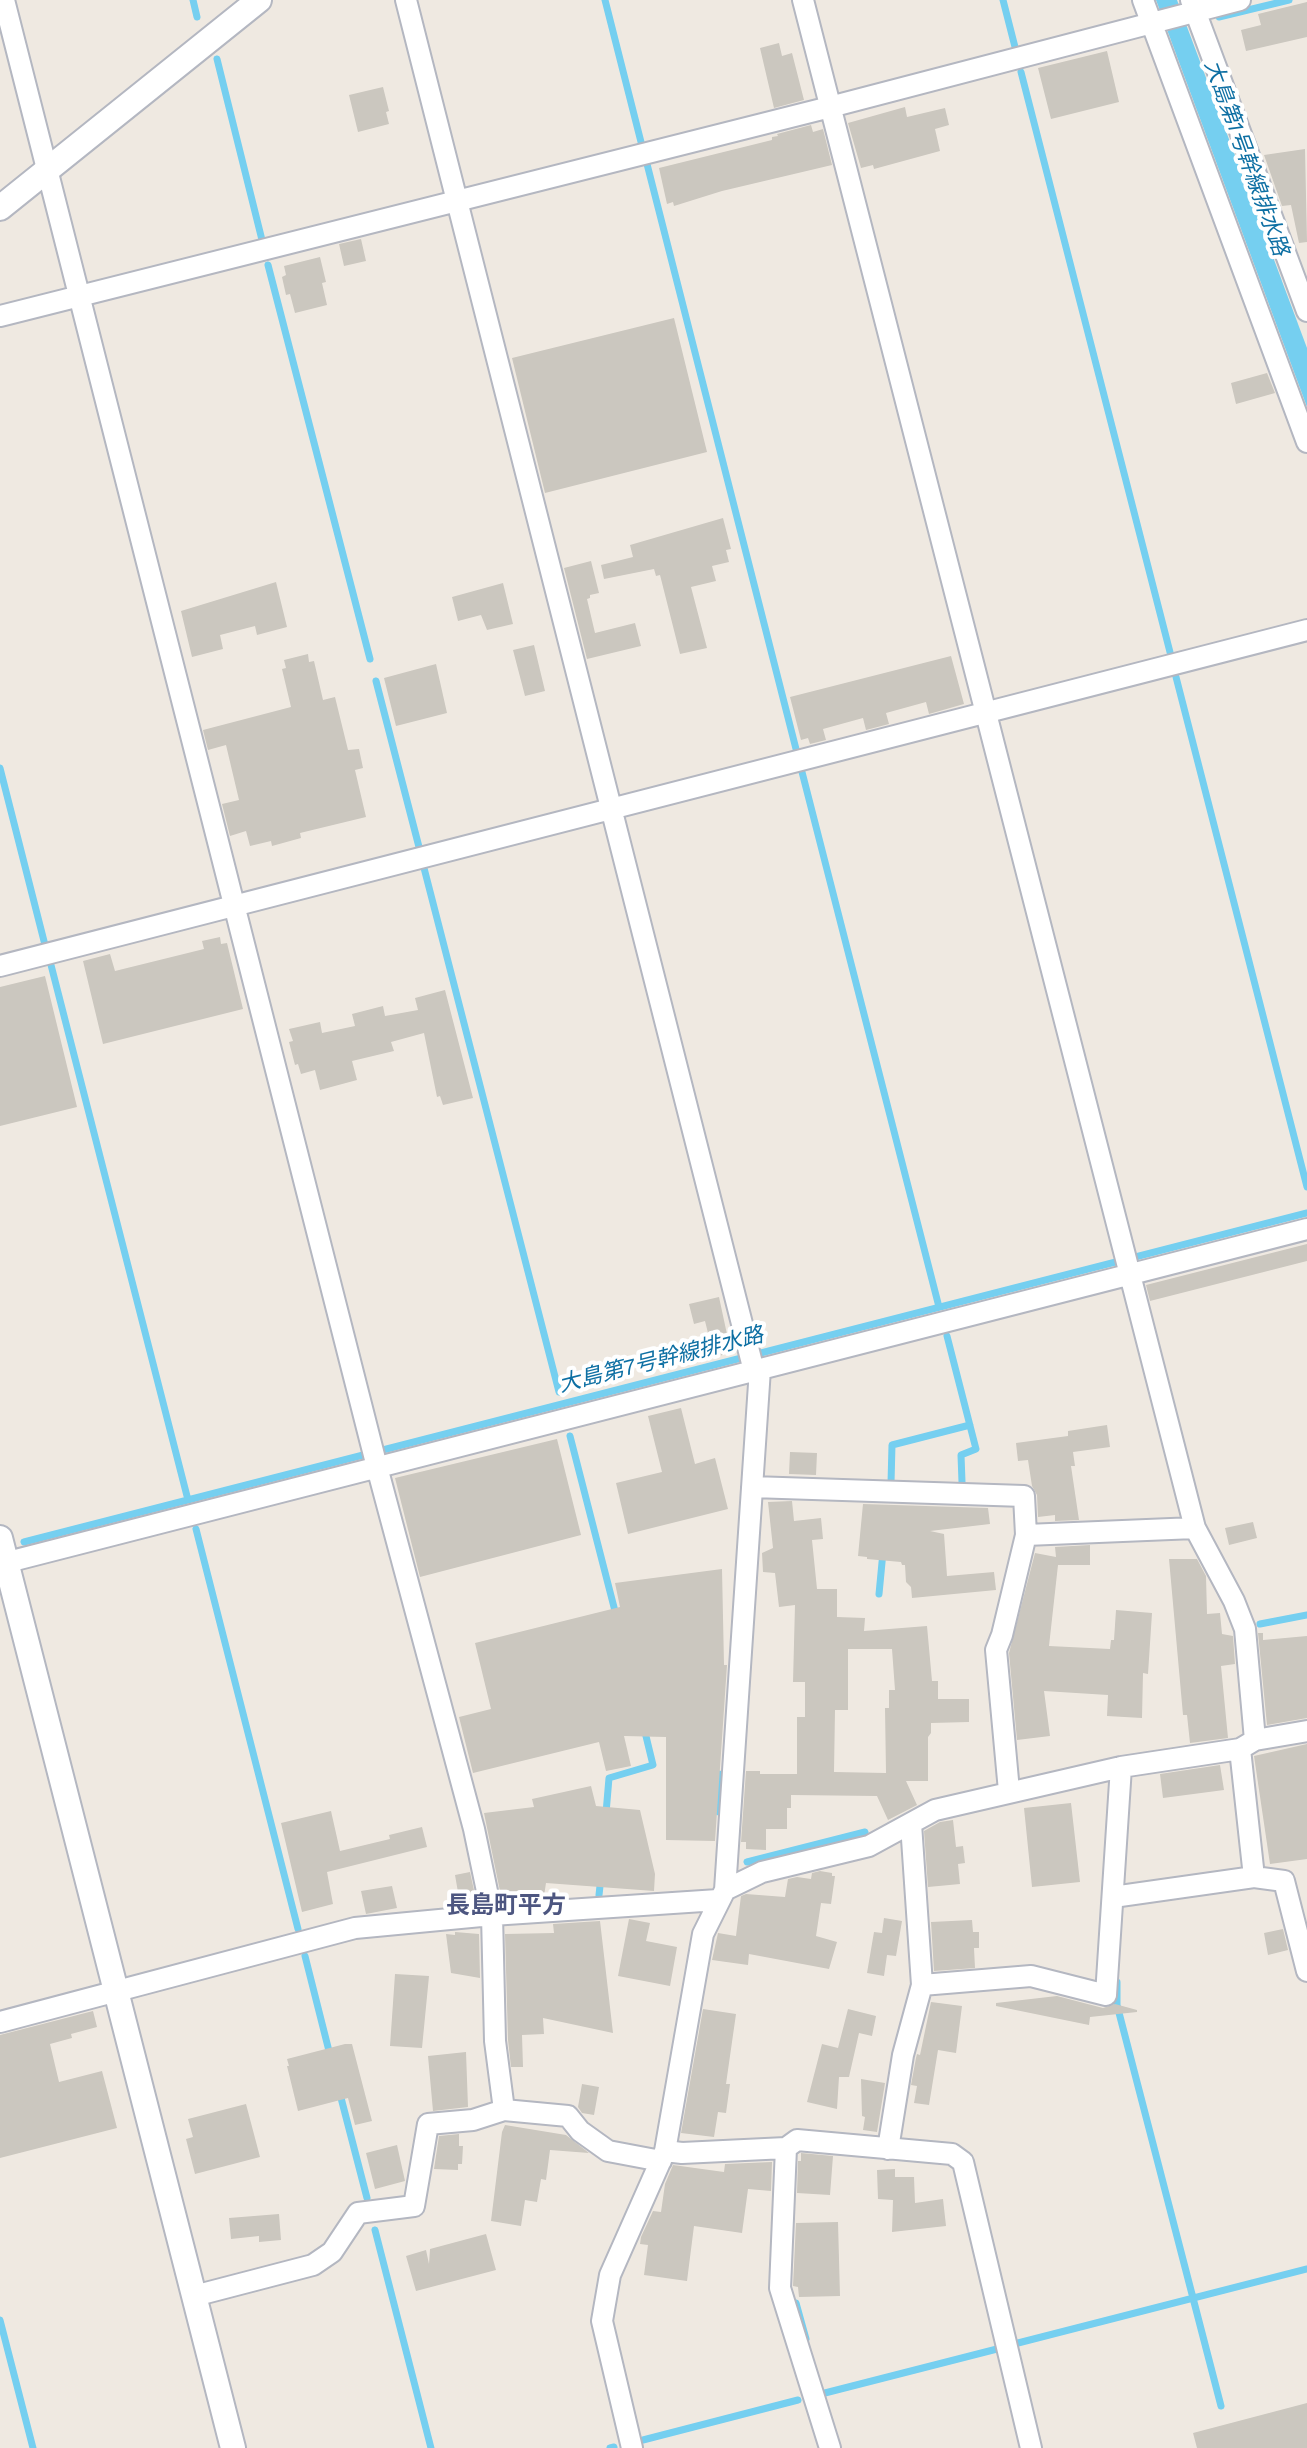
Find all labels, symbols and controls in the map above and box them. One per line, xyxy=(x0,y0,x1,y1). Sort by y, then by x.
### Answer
water label: 大島第1号幹線排水路 xyxy=(1198,57,1294,259)
water label: 大島第7号幹線排水路 xyxy=(556,1322,766,1398)
district label: 長島町平方 xyxy=(446,1892,566,1920)

